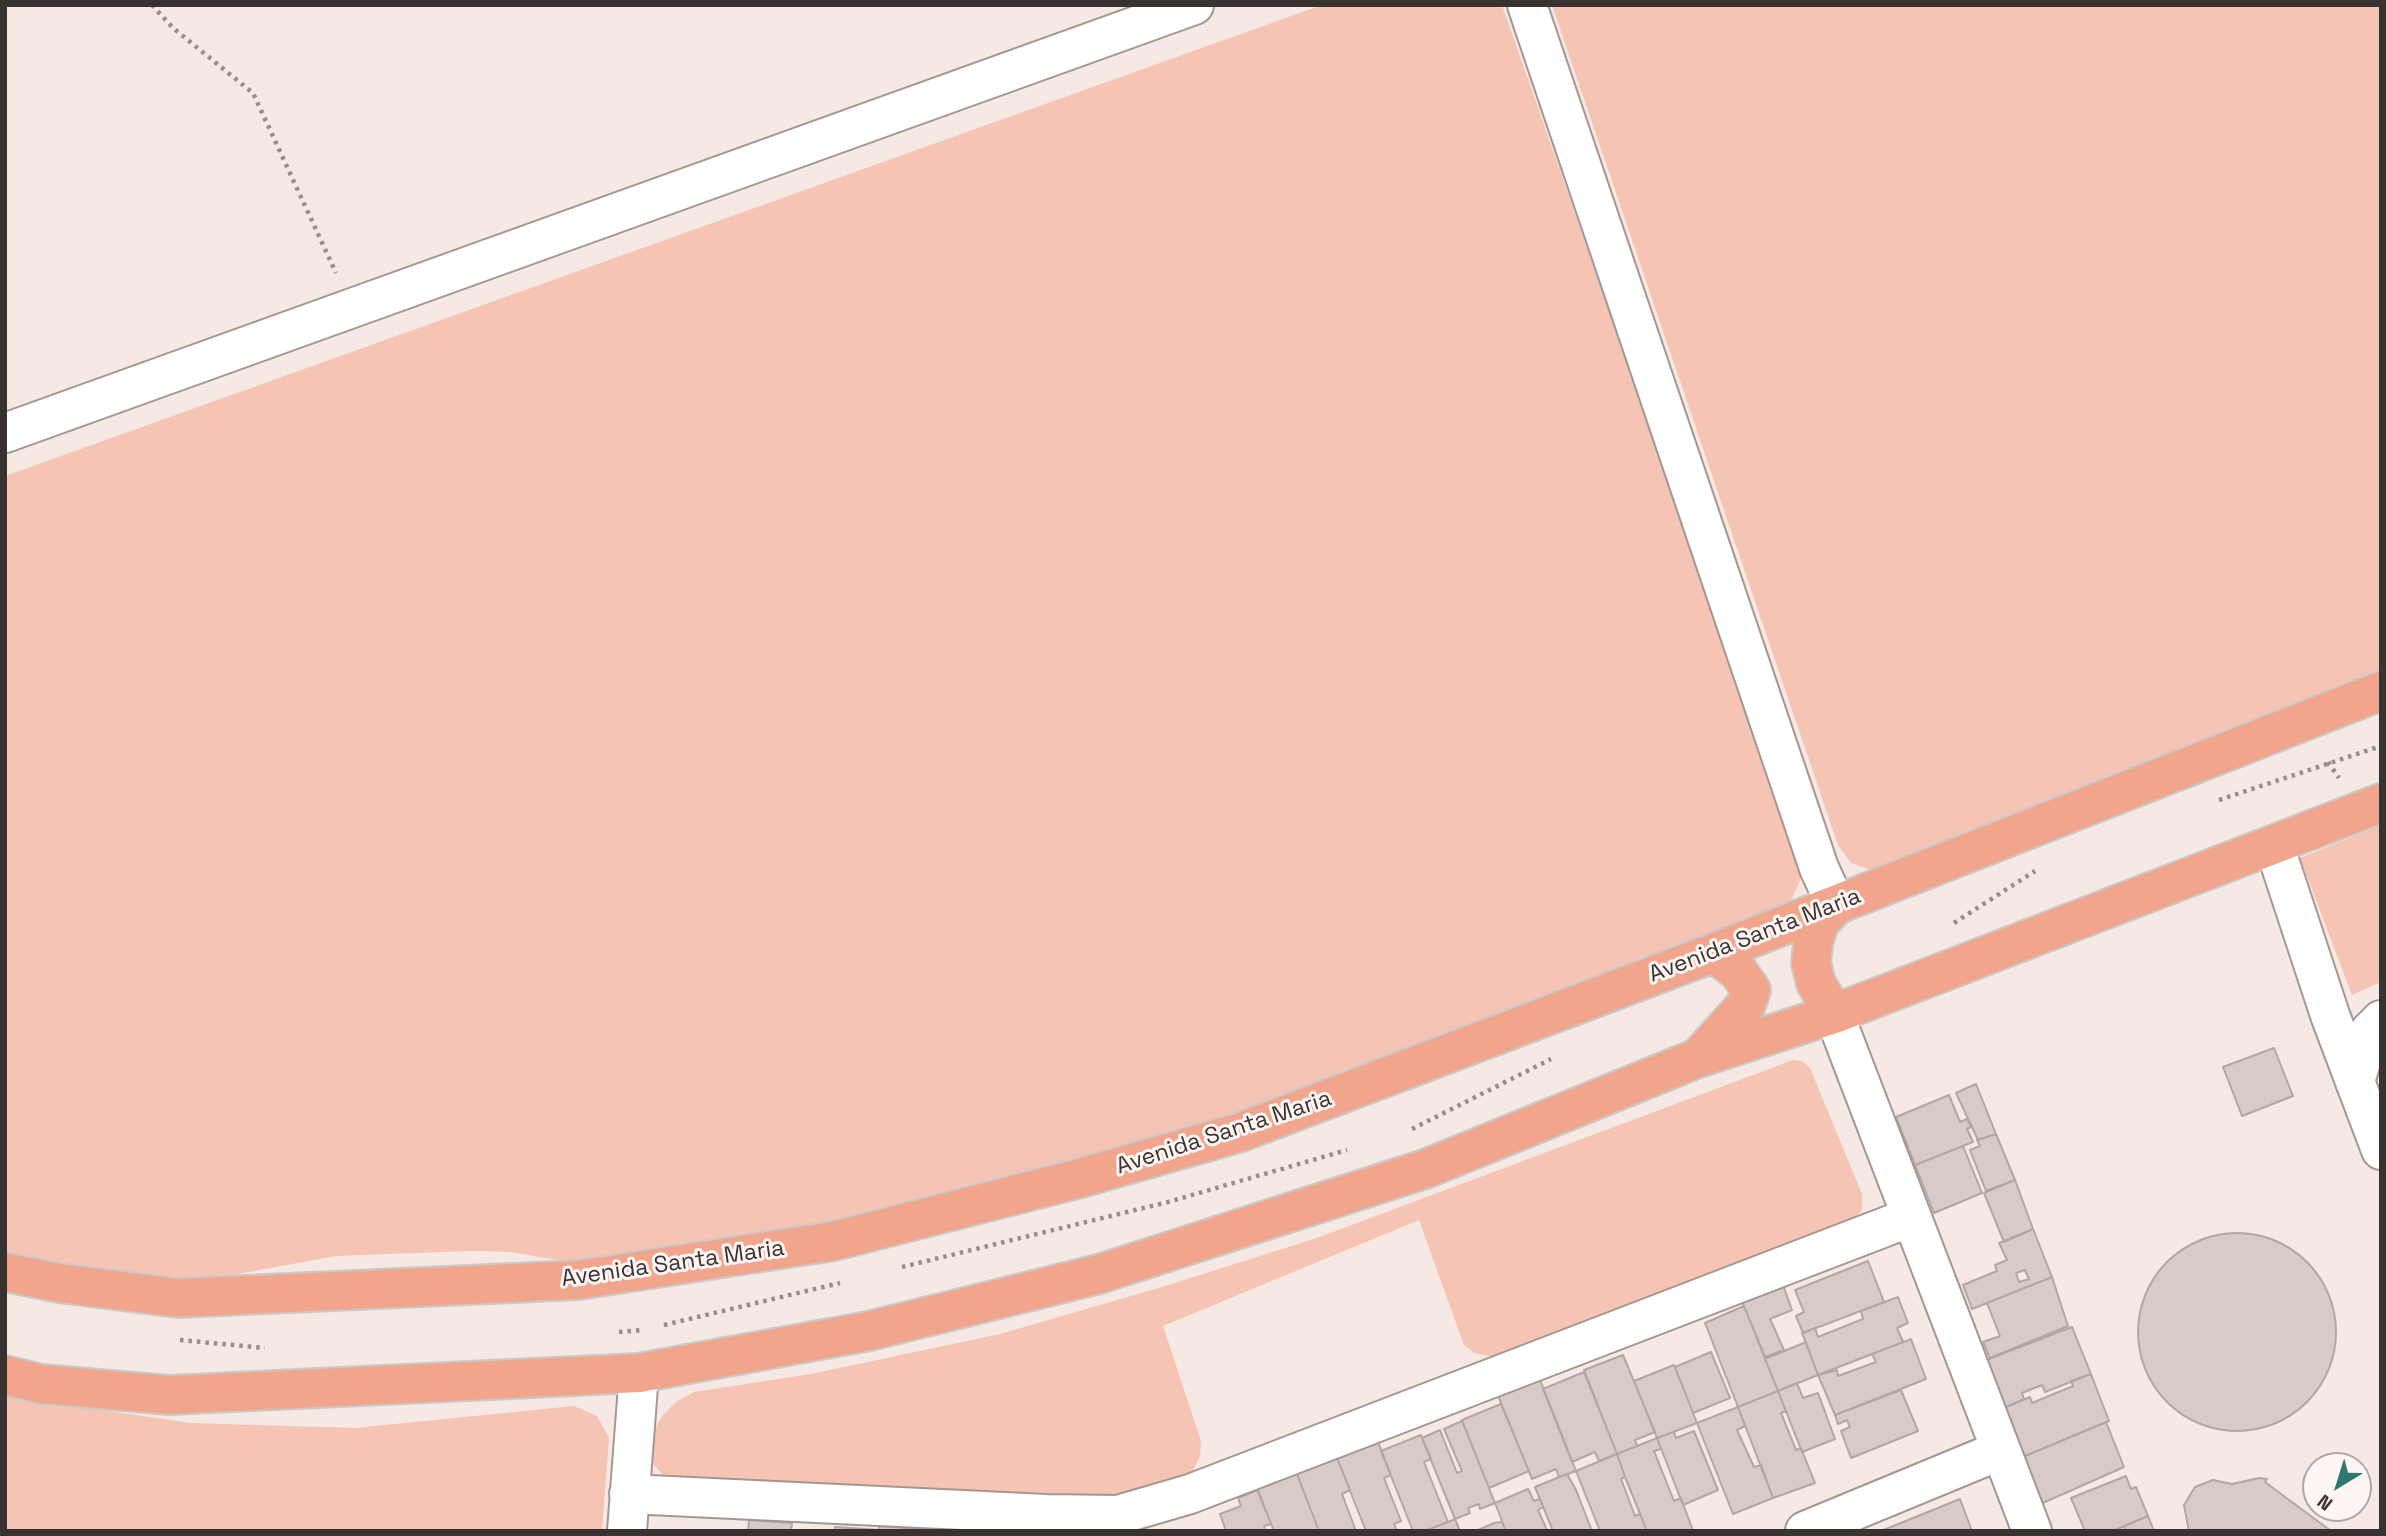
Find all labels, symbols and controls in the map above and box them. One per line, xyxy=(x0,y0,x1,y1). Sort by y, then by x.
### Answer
street label: Avenida Santa Maria xyxy=(1645,883,1865,989)
street label: Avenida Santa Maria xyxy=(1113,1085,1335,1181)
street label: Avenida Santa Maria xyxy=(560,1235,786,1293)
north arrow xyxy=(2302,1452,2372,1522)
text: N xyxy=(2312,1489,2338,1516)

